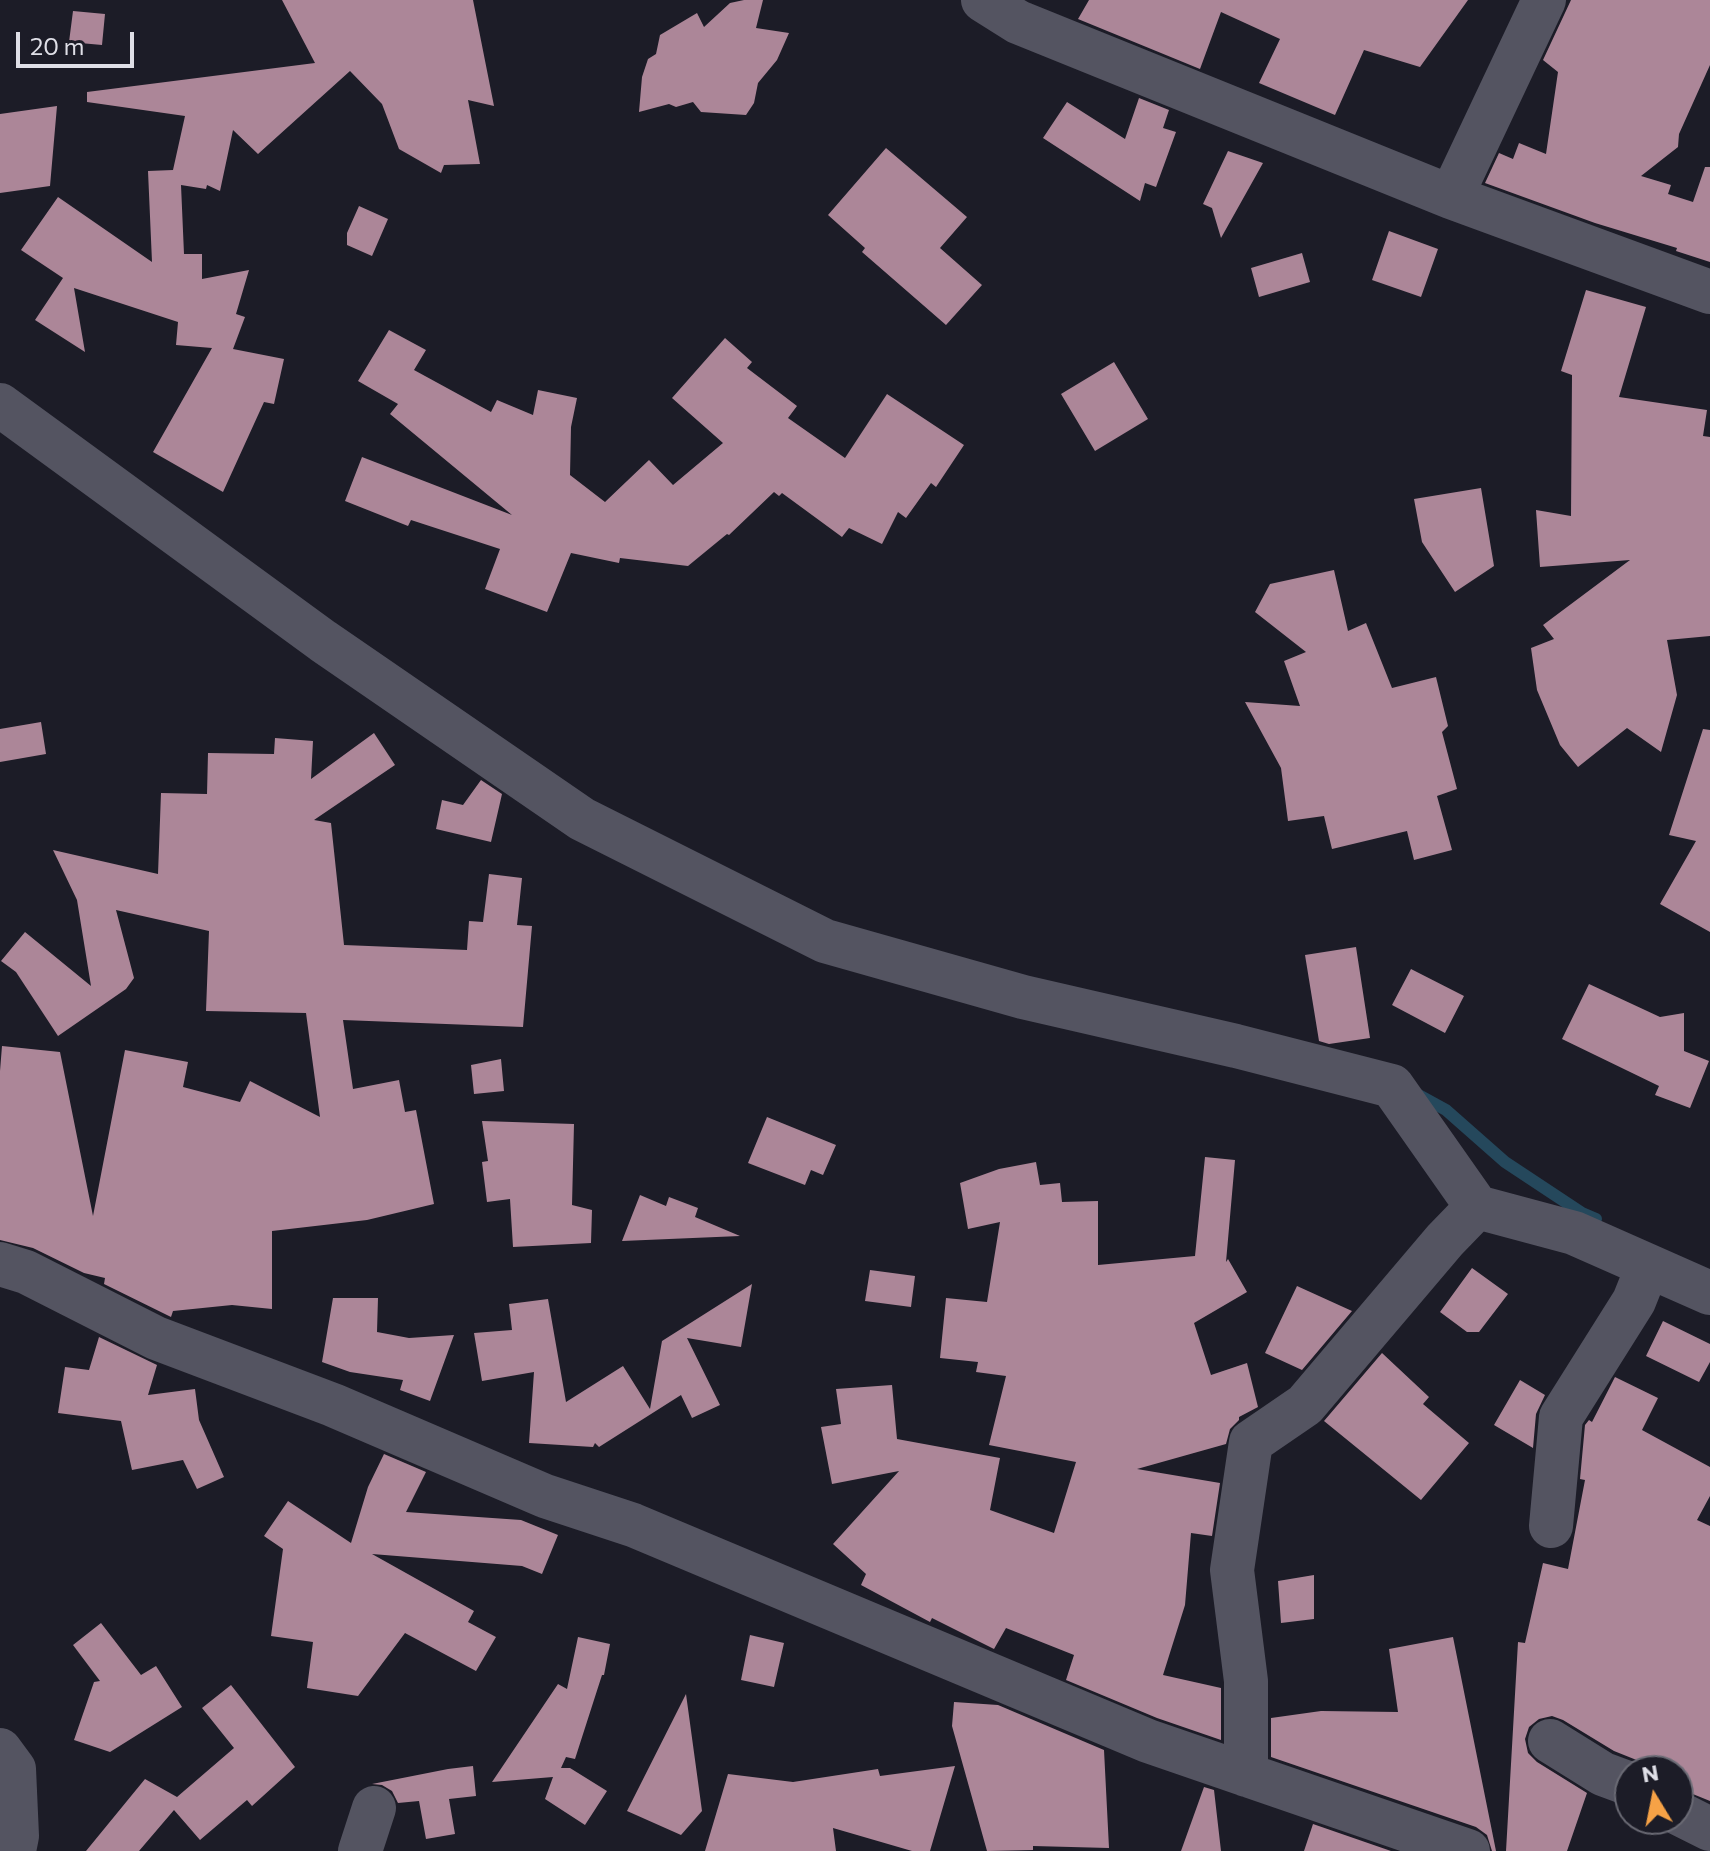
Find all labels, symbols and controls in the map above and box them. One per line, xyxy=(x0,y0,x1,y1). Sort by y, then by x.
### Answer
scale bar xyxy=(20,16,138,66)
text: 20 m xyxy=(30,31,84,60)
north arrow xyxy=(1614,1755,1694,1835)
text: N xyxy=(1640,1758,1661,1788)

